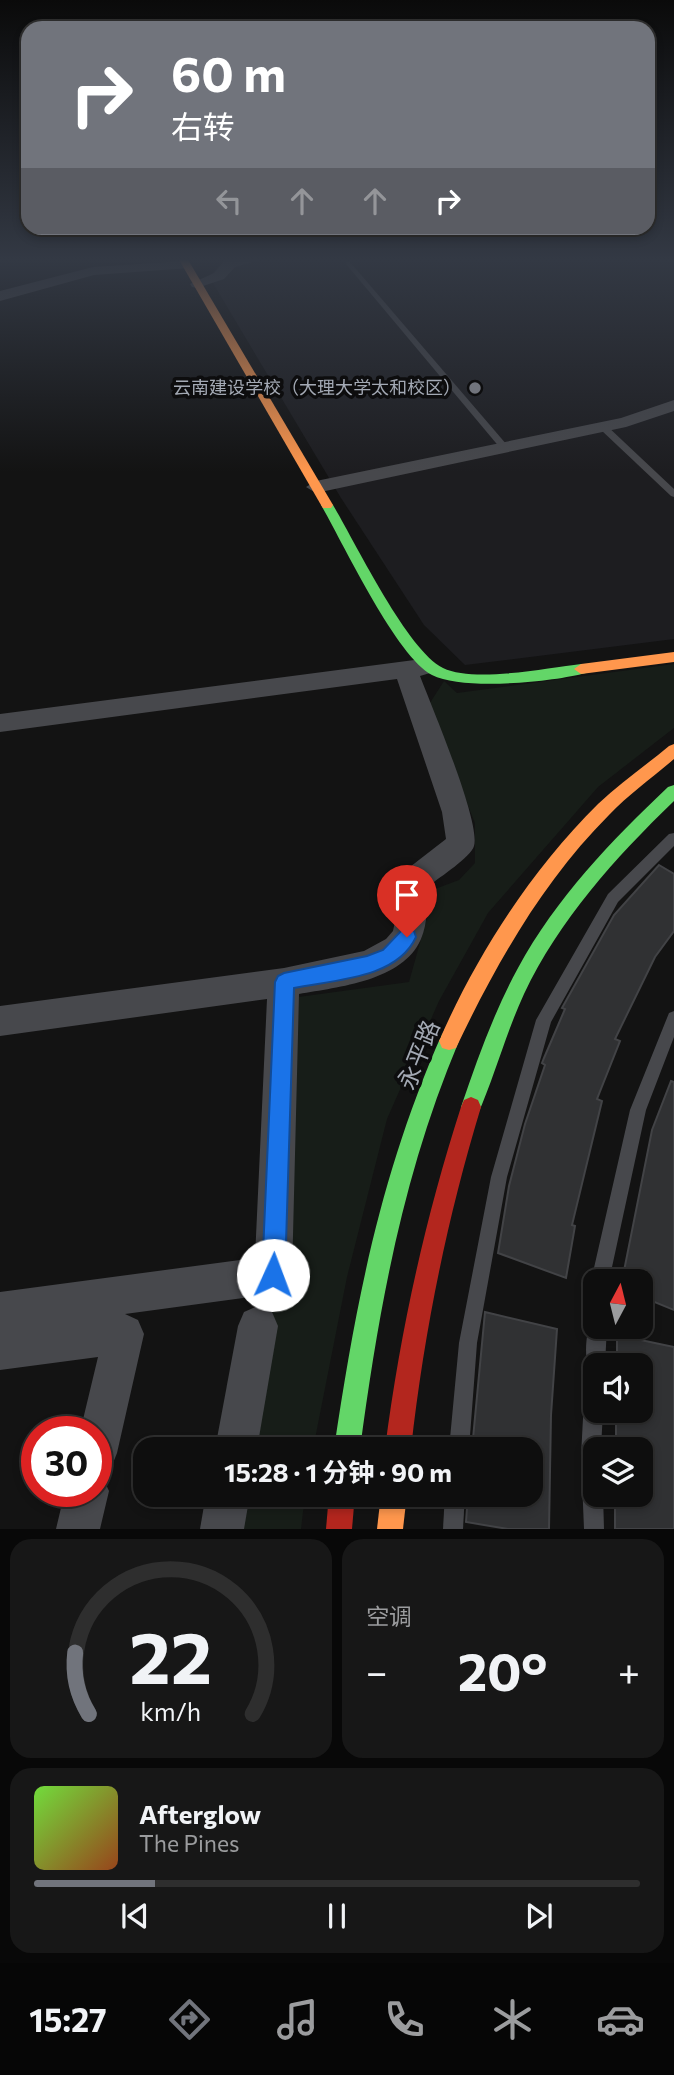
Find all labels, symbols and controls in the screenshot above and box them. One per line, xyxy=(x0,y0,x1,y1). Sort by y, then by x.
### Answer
text: 60 m xyxy=(171,42,286,102)
icon: right xyxy=(56,49,147,140)
text: 右转 xyxy=(171,106,235,146)
icon: left xyxy=(210,182,248,220)
icon: ahead xyxy=(283,182,321,220)
icon: ahead xyxy=(356,182,394,220)
icon: right xyxy=(429,182,467,220)
place label: 云南建设学校（大理大学太和校区） xyxy=(173,376,461,398)
marker: 云南建设学校（大理大学太和校区） xyxy=(467,380,483,396)
pin xyxy=(377,865,437,937)
icon: arrive xyxy=(388,876,426,914)
street label: 永平路 xyxy=(391,1016,445,1093)
position arrow xyxy=(236,1238,310,1312)
north arrow xyxy=(583,1269,653,1339)
map controls xyxy=(583,1269,653,1507)
button: sound xyxy=(583,1353,653,1423)
speed limit sign: 30 xyxy=(21,1416,112,1507)
button: layers xyxy=(583,1437,653,1507)
text: 15:28 · 1 分钟 · 90 m xyxy=(224,1456,452,1487)
text: 空调 xyxy=(366,1602,412,1630)
text: 22 xyxy=(130,1611,212,1700)
text: 20° xyxy=(458,1638,548,1702)
text: − xyxy=(366,1647,388,1694)
text: + xyxy=(618,1647,640,1694)
text: km/h xyxy=(141,1696,201,1726)
text: Afterglow xyxy=(139,1798,261,1829)
text: The Pines xyxy=(139,1829,240,1857)
icon: previous xyxy=(116,1897,154,1935)
icon: pause xyxy=(318,1897,356,1935)
icon: next xyxy=(520,1897,558,1935)
icon: directions xyxy=(165,1995,214,2044)
icon: music xyxy=(273,1995,322,2044)
icon: phone xyxy=(380,1995,429,2044)
icon: climate xyxy=(488,1995,537,2044)
icon: car xyxy=(596,1995,645,2044)
text: 15:27 xyxy=(29,1999,107,2039)

